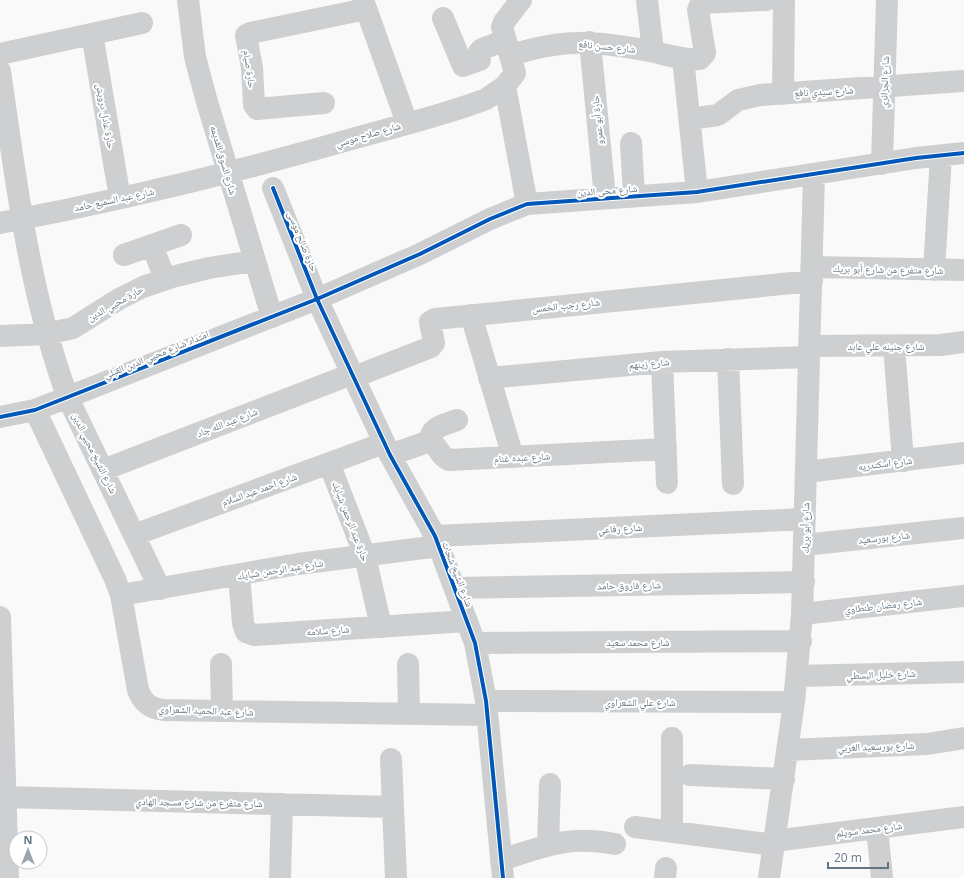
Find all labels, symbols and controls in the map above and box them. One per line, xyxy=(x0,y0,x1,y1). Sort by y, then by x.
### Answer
street label: شارع حسن نافع xyxy=(578,36,637,56)
street label: حارة صيام xyxy=(239,49,260,90)
street label: شارع الجزائري xyxy=(876,55,893,108)
street label: حارة عادل درويش xyxy=(93,82,119,150)
street label: شارع سيدي نافع xyxy=(794,82,855,101)
street label: حارة أبو عمرو xyxy=(588,94,606,145)
street label: شارع صلاح موسي xyxy=(334,118,403,151)
street label: شارع السوق القديمه xyxy=(207,124,241,197)
street label: شارع محى الدين xyxy=(576,181,638,199)
street label: شارع عبد السميع حامد xyxy=(73,184,156,214)
street label: حارة صالح موسى xyxy=(285,209,322,274)
street label: شارع متفرع من شارع أبو بريك xyxy=(832,261,944,277)
street label: حارة محيي الدين xyxy=(84,281,147,326)
street label: شارع رجب الخمس xyxy=(531,294,601,316)
street label: امتداد شارع محيي الدين القبلي xyxy=(101,327,211,383)
street label: شارع جنينه علي عابد xyxy=(848,339,925,355)
street label: شارع زينهم xyxy=(628,354,670,373)
street label: شارع عبد الله جاد xyxy=(195,404,260,440)
street label: شارع الشيخ محيي الدين xyxy=(68,410,121,497)
street label: شارع عبده غنام xyxy=(493,449,551,466)
street label: شارع اسكندريه xyxy=(857,453,913,473)
street label: شارع احمد عبد السلام xyxy=(219,469,299,510)
street label: حارة عبد الرحمن شبايك xyxy=(329,479,373,564)
street label: شارع أبو بريك xyxy=(798,502,812,554)
street label: شارع رفاعي xyxy=(598,520,643,538)
street label: شارع بورسعيد xyxy=(857,527,911,547)
street label: شارع الشيخ شحات xyxy=(439,539,477,609)
street label: شارع عبد الرحمن شبايك xyxy=(236,555,325,583)
street label: شارع فاروق حامد xyxy=(597,577,662,593)
street label: شارع رمضان طنطاوي xyxy=(843,594,923,618)
street label: شارع سلامه xyxy=(306,621,351,638)
street label: شارع محمد سعيد xyxy=(606,635,670,649)
street label: شارع خليل البسطي xyxy=(846,666,917,684)
street label: شارع علي الشعراوي xyxy=(604,695,676,711)
street label: شارع عبد الحميد الشعراوي xyxy=(158,701,254,720)
street label: شارع بورسعيد الغربي xyxy=(837,738,915,756)
street label: شارع متفرع من شارع مسجد الهادي xyxy=(135,794,263,812)
street label: شارع محمد سويلم xyxy=(835,818,903,841)
north arrow xyxy=(8,830,48,870)
text: N xyxy=(24,832,32,847)
scale bar xyxy=(828,844,888,870)
text: 20 m xyxy=(834,849,862,866)

